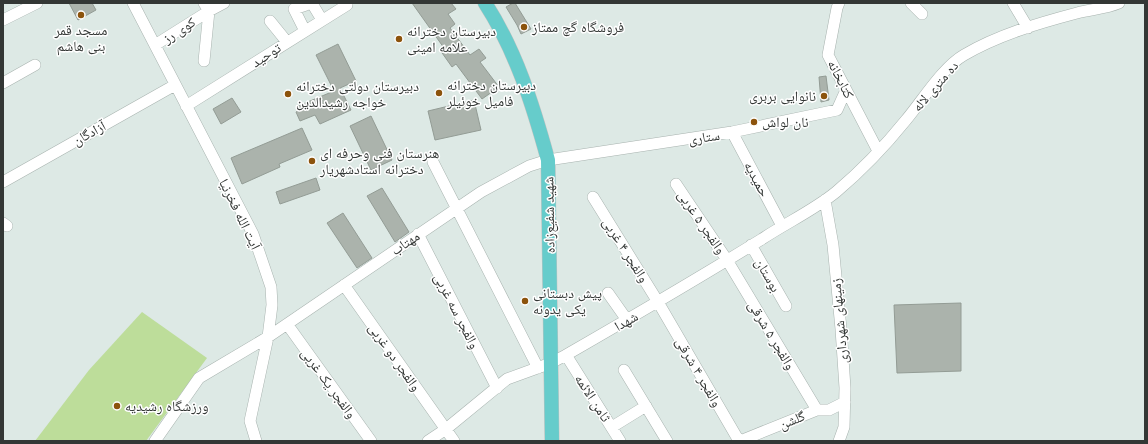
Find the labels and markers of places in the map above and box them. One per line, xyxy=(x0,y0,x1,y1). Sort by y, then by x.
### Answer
marker: مسجد قمر بنی هاشم xyxy=(76,10,86,20)
place label: فروشگاه گچ ممتاز xyxy=(531,19,624,37)
place label: مسجد قمر بنی هاشم xyxy=(54,22,107,56)
marker: فروشگاه گچ ممتاز xyxy=(519,22,529,32)
place label: دبیرستان دخترانه علامه امینی xyxy=(407,23,496,56)
marker: دبیرستان دخترانه علامه امینی xyxy=(394,34,404,44)
place label: دبیرستان دخترانه فامیل خوئیلر xyxy=(446,77,536,110)
place label: دبیرستان دولتی دخترانه خواجه رشیدالدین xyxy=(296,78,419,111)
marker: دبیرستان دخترانه فامیل خوئیلر xyxy=(434,88,444,98)
place label: نانوایی بربری xyxy=(749,88,816,105)
marker: دبیرستان دولتی دخترانه خواجه رشیدالدین xyxy=(283,89,293,99)
marker: نانوایی بربری xyxy=(819,91,829,101)
place label: نان لواش xyxy=(762,114,809,131)
marker: نان لواش xyxy=(749,117,759,127)
place label: هنرستان فنی وحرفه ای دخترانه استادشهریار xyxy=(319,145,439,178)
marker: هنرستان فنی وحرفه ای دخترانه استادشهریار xyxy=(307,156,317,166)
place label: پیش دبستانی یکی یدونه xyxy=(533,285,602,318)
marker: پیش دبستانی یکی یدونه xyxy=(520,296,530,306)
place label: ورزشگاه رشیدیه xyxy=(125,398,209,415)
marker: ورزشگاه رشیدیه xyxy=(112,401,122,411)

